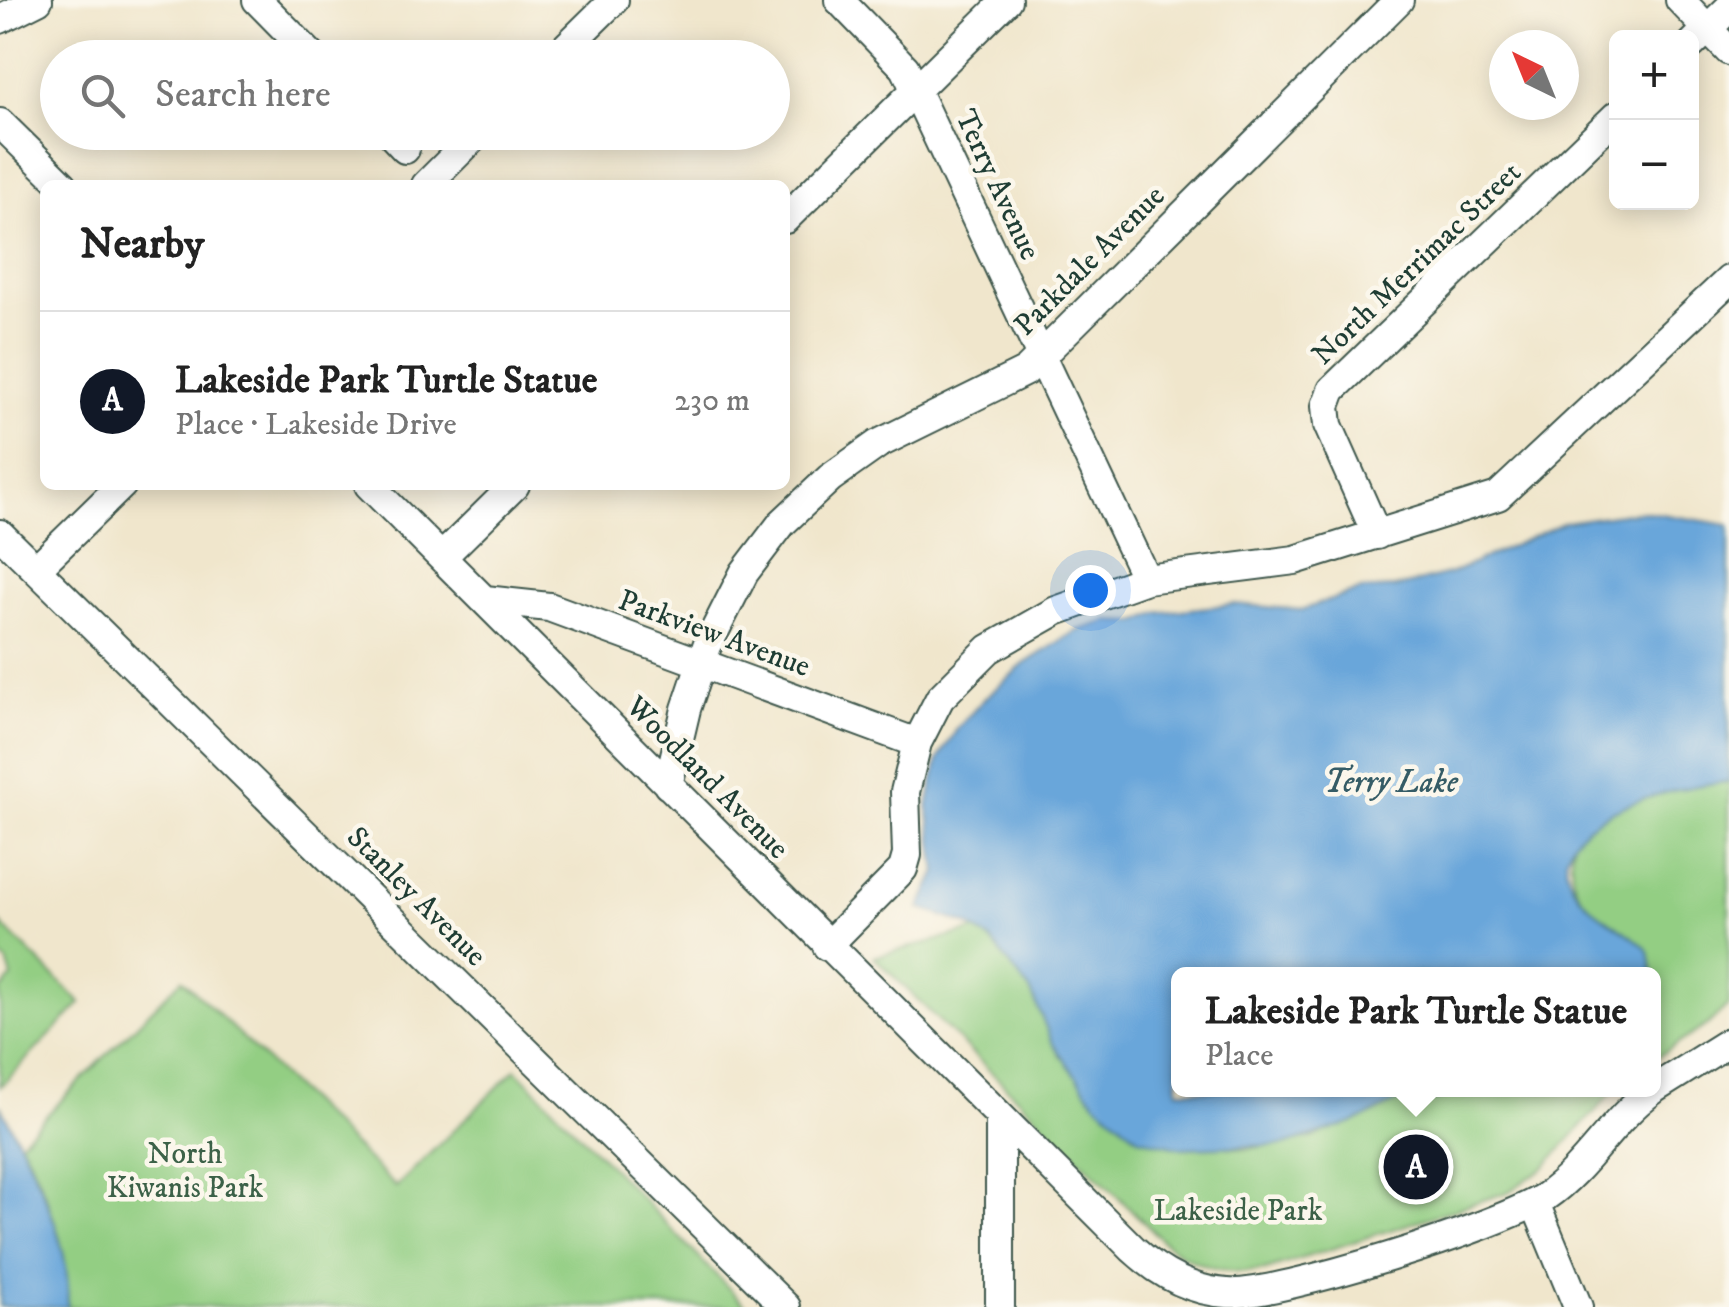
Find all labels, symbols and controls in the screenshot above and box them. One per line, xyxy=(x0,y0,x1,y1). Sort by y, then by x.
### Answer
north arrow xyxy=(1489,30,1579,120)
map controls xyxy=(1609,30,1699,210)
button: + xyxy=(1609,30,1699,120)
search box xyxy=(40,40,790,150)
icon: search xyxy=(75,68,130,123)
text: Search here xyxy=(155,71,331,119)
street label: Terry Avenue xyxy=(946,104,1048,266)
button: − xyxy=(1609,120,1699,210)
street label: North Merrimac Street xyxy=(1305,155,1529,373)
street label: Parkdale Avenue xyxy=(1007,178,1173,344)
text: Nearby xyxy=(80,219,204,271)
text: Lakeside Park Turtle Statue xyxy=(175,357,598,405)
text: A xyxy=(102,381,123,421)
text: 230 m xyxy=(674,381,750,421)
text: Place · Lakeside Drive xyxy=(175,405,457,445)
your location xyxy=(1065,565,1116,616)
street label: Parkview Avenue xyxy=(613,582,815,686)
street label: Woodland Avenue xyxy=(617,688,796,867)
water label: Terry Lake xyxy=(1324,763,1459,803)
street label: Stanley Avenue xyxy=(338,819,494,975)
popup xyxy=(1171,967,1661,1097)
text: Lakeside Park Turtle Statue xyxy=(1205,988,1627,1036)
text: Place xyxy=(1205,1036,1273,1076)
pin: A xyxy=(1384,1130,1448,1204)
park label: North Kiwanis Park xyxy=(107,1136,263,1207)
park label: Lakeside Park xyxy=(1153,1193,1323,1230)

